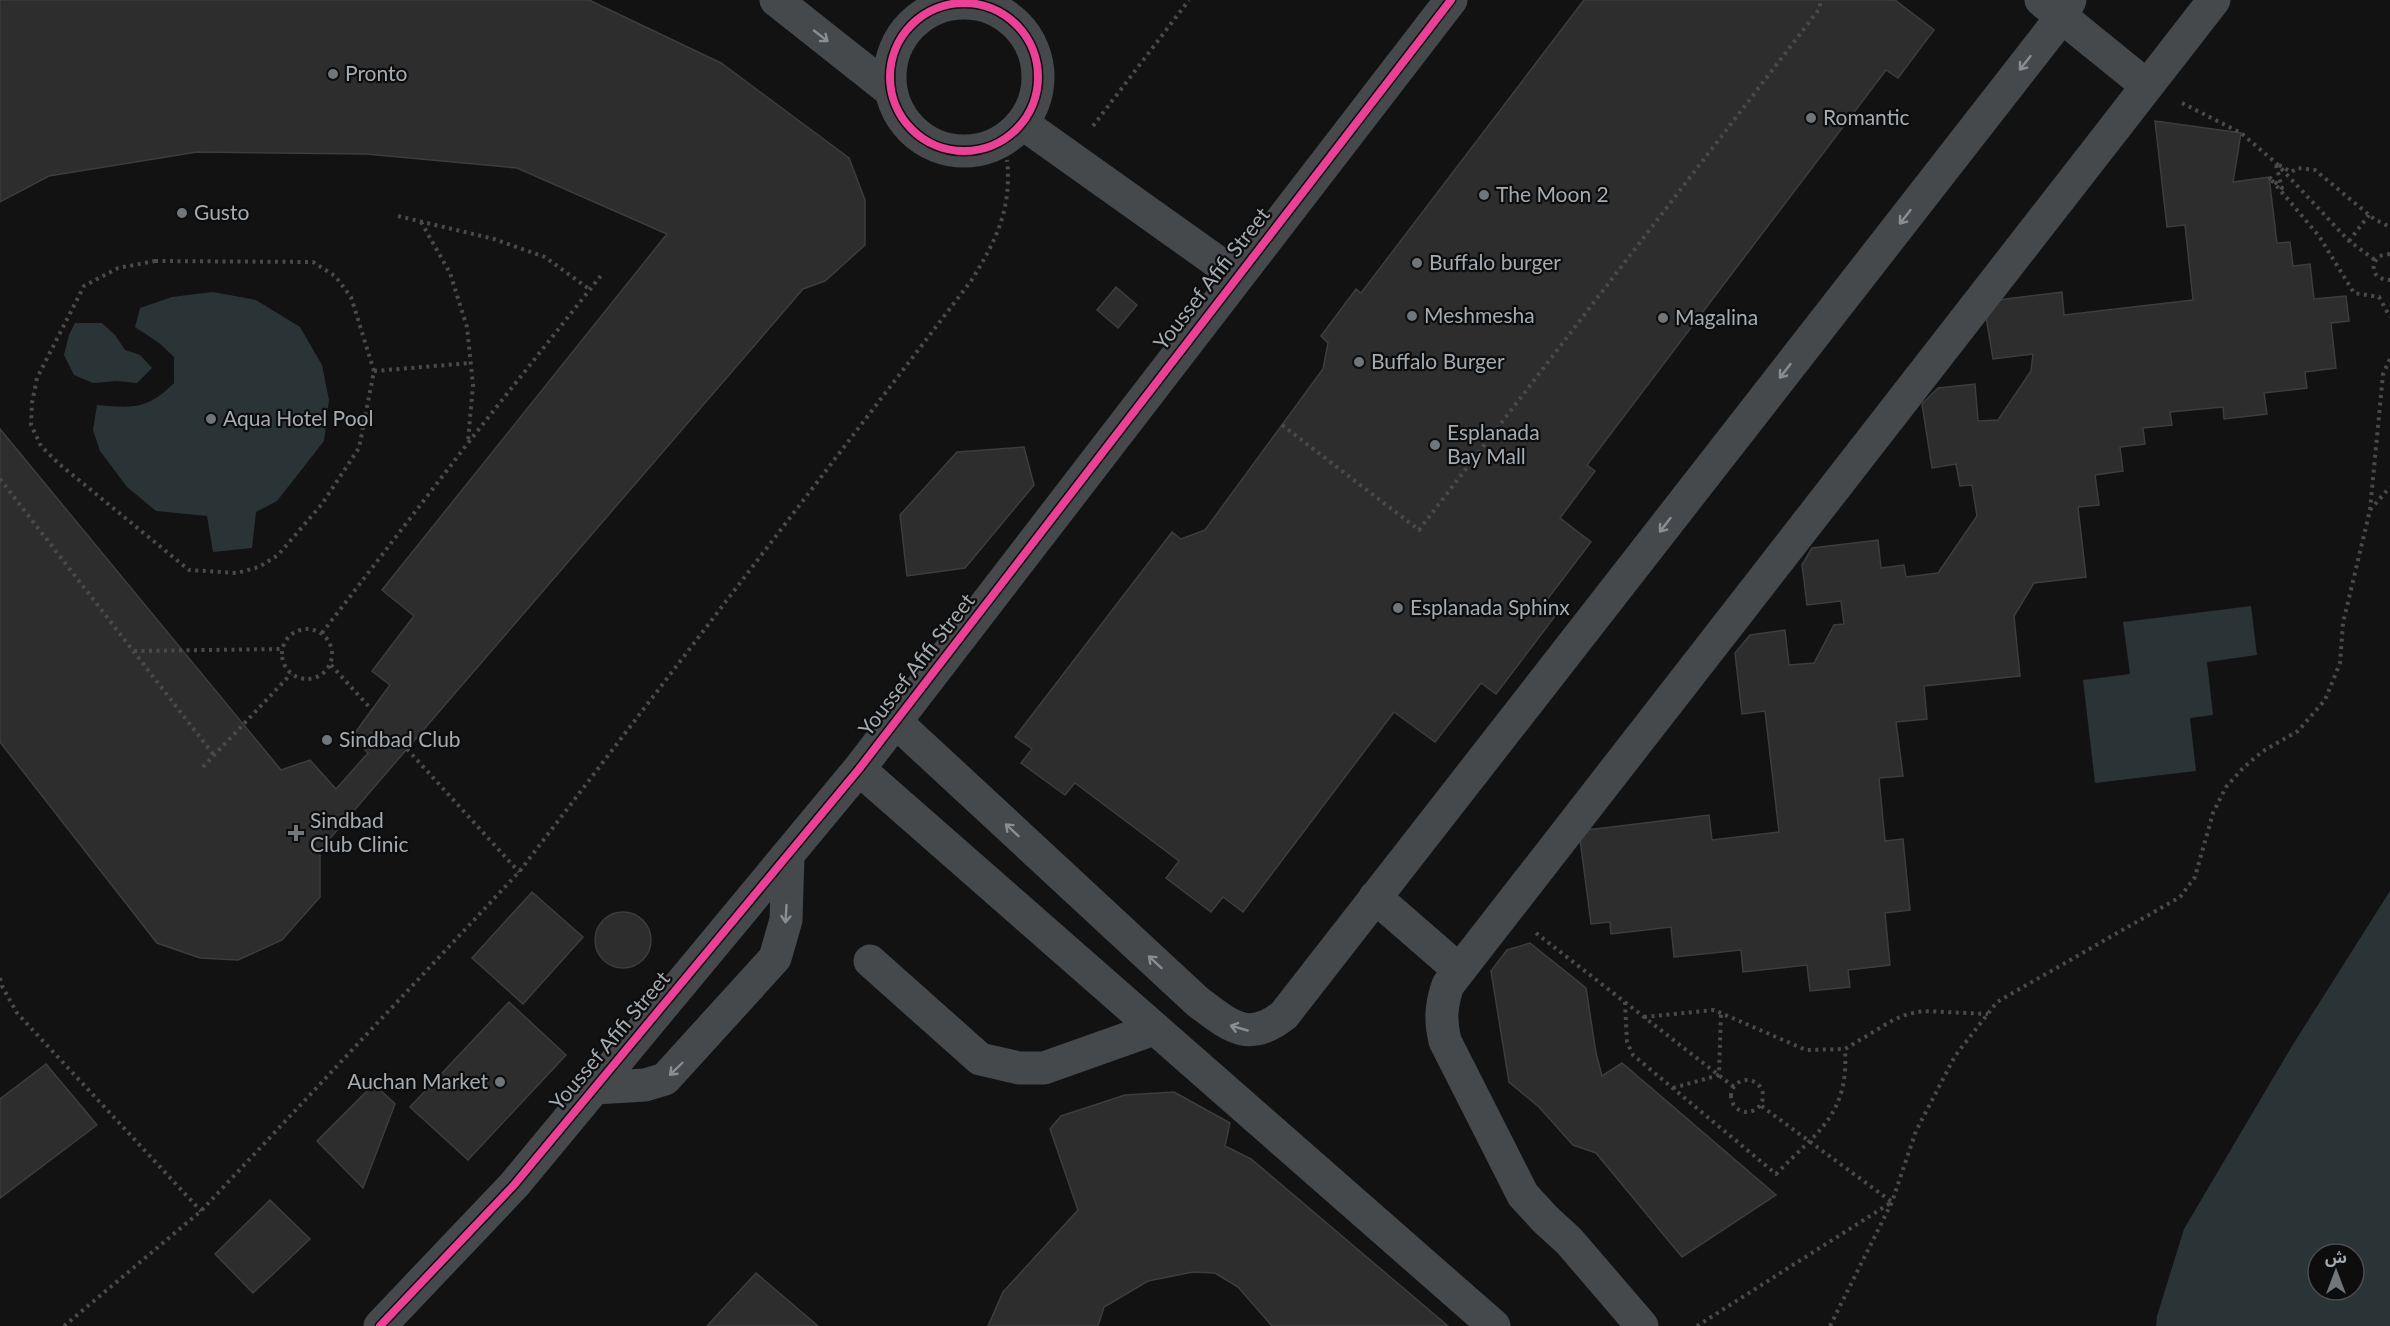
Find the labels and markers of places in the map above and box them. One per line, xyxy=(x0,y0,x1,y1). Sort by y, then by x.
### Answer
place label: Pronto xyxy=(345,60,408,85)
marker: Pronto xyxy=(326,67,340,81)
place label: Romantic xyxy=(1823,104,1910,129)
marker: Romantic xyxy=(1804,111,1818,125)
place label: The Moon 2 xyxy=(1496,181,1609,206)
marker: The Moon 2 xyxy=(1477,188,1491,202)
place label: Gusto xyxy=(194,199,249,224)
marker: Gusto xyxy=(175,206,189,220)
place label: Buffalo burger xyxy=(1429,249,1561,274)
marker: Buffalo burger xyxy=(1410,256,1424,270)
place label: Meshmesha xyxy=(1424,302,1535,327)
place label: Magalina xyxy=(1675,304,1758,329)
marker: Meshmesha xyxy=(1405,309,1419,323)
marker: Magalina xyxy=(1656,311,1670,325)
place label: Buffalo Burger xyxy=(1371,348,1505,373)
marker: Buffalo Burger xyxy=(1352,355,1366,369)
place label: Aqua Hotel Pool xyxy=(223,405,373,430)
marker: Aqua Hotel Pool xyxy=(204,412,218,426)
place label: Esplanada Bay Mall xyxy=(1447,419,1540,468)
marker: Esplanada Bay Mall xyxy=(1428,438,1442,452)
place label: Esplanada Sphinx xyxy=(1410,594,1570,619)
marker: Esplanada Sphinx xyxy=(1391,601,1405,615)
place label: Sindbad Club xyxy=(339,726,461,751)
marker: Sindbad Club xyxy=(320,733,334,747)
place label: Sindbad Club Clinic xyxy=(310,807,409,856)
marker: Sindbad Club Clinic xyxy=(287,824,305,842)
place label: Auchan Market xyxy=(347,1068,488,1093)
marker: Auchan Market xyxy=(493,1075,507,1089)

